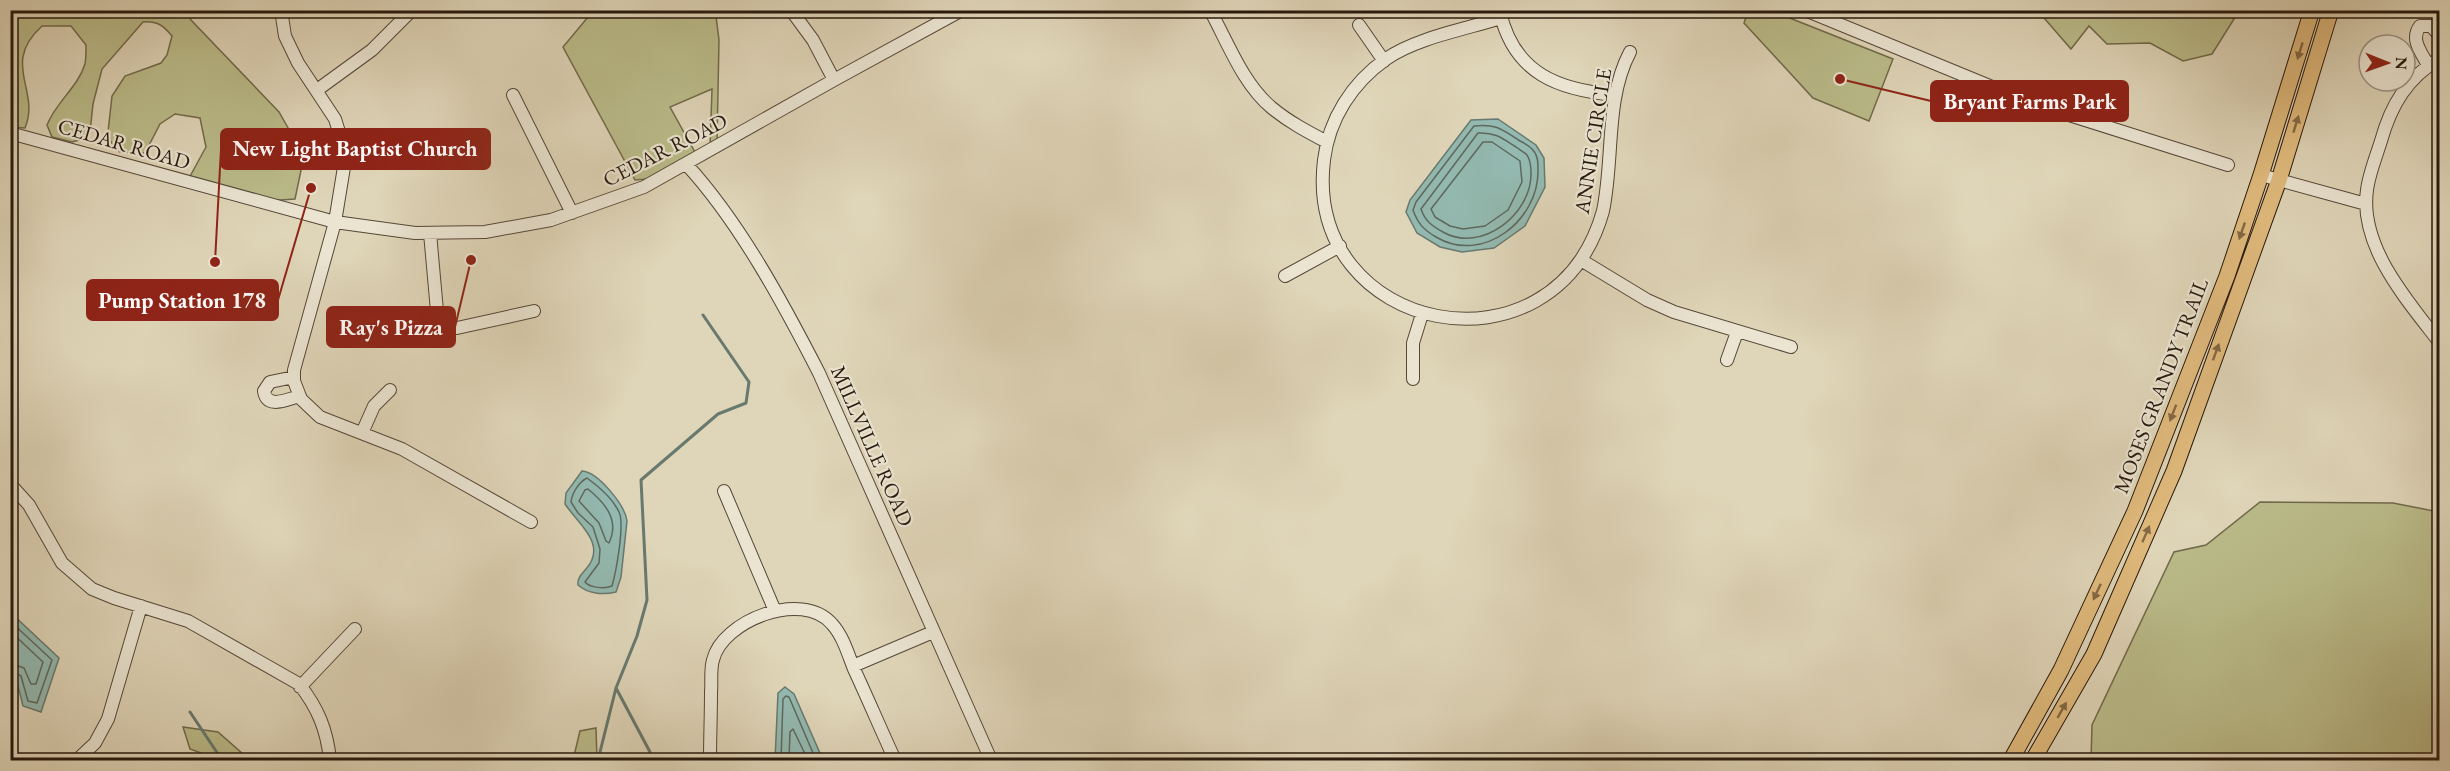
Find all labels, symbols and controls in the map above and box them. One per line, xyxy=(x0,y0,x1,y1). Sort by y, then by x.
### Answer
north arrow xyxy=(2357,33,2417,93)
one-way arrow xyxy=(2295,42,2304,60)
text: N xyxy=(2391,57,2412,70)
street label: ANNIE CIRCLE xyxy=(1568,66,1617,217)
callout: Bryant Farms Park xyxy=(1931,81,2128,121)
text: Bryant Farms Park xyxy=(1944,87,2117,116)
street label: CEDAR ROAD xyxy=(598,106,732,193)
street label: CEDAR ROAD xyxy=(55,112,194,175)
one-way arrow xyxy=(2292,115,2301,133)
callout: New Light Baptist Church xyxy=(221,129,490,169)
text: New Light Baptist Church xyxy=(232,134,478,163)
one-way arrow xyxy=(2237,222,2247,240)
street label: MOSES GRANDY TRAIL xyxy=(2107,274,2214,497)
callout: Pump Station 178 xyxy=(87,280,278,320)
text: Pump Station 178 xyxy=(98,286,266,315)
callout: Ray's Pizza xyxy=(327,307,455,347)
text: Ray's Pizza xyxy=(339,313,443,342)
one-way arrow xyxy=(2212,343,2222,361)
street label: MILLVILLE ROAD xyxy=(825,361,920,531)
one-way arrow xyxy=(2168,404,2177,422)
one-way arrow xyxy=(2141,525,2151,543)
one-way arrow xyxy=(2092,584,2101,601)
one-way arrow xyxy=(2056,702,2067,718)

